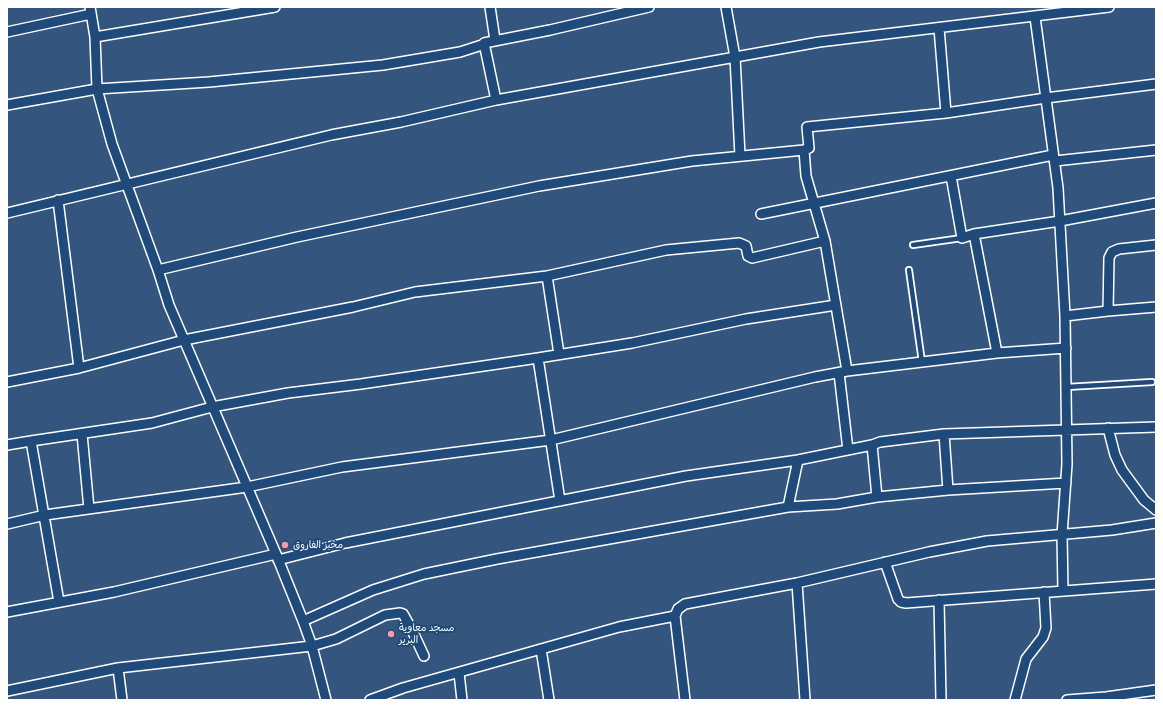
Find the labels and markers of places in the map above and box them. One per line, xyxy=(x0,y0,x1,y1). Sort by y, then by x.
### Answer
place label: مخبز الفاروق xyxy=(293,539,343,551)
marker: مخبز الفاروق xyxy=(280,540,290,550)
place label: مسجد معاوية البرير xyxy=(399,622,454,646)
marker: مسجد معاوية البرير xyxy=(386,629,396,639)

